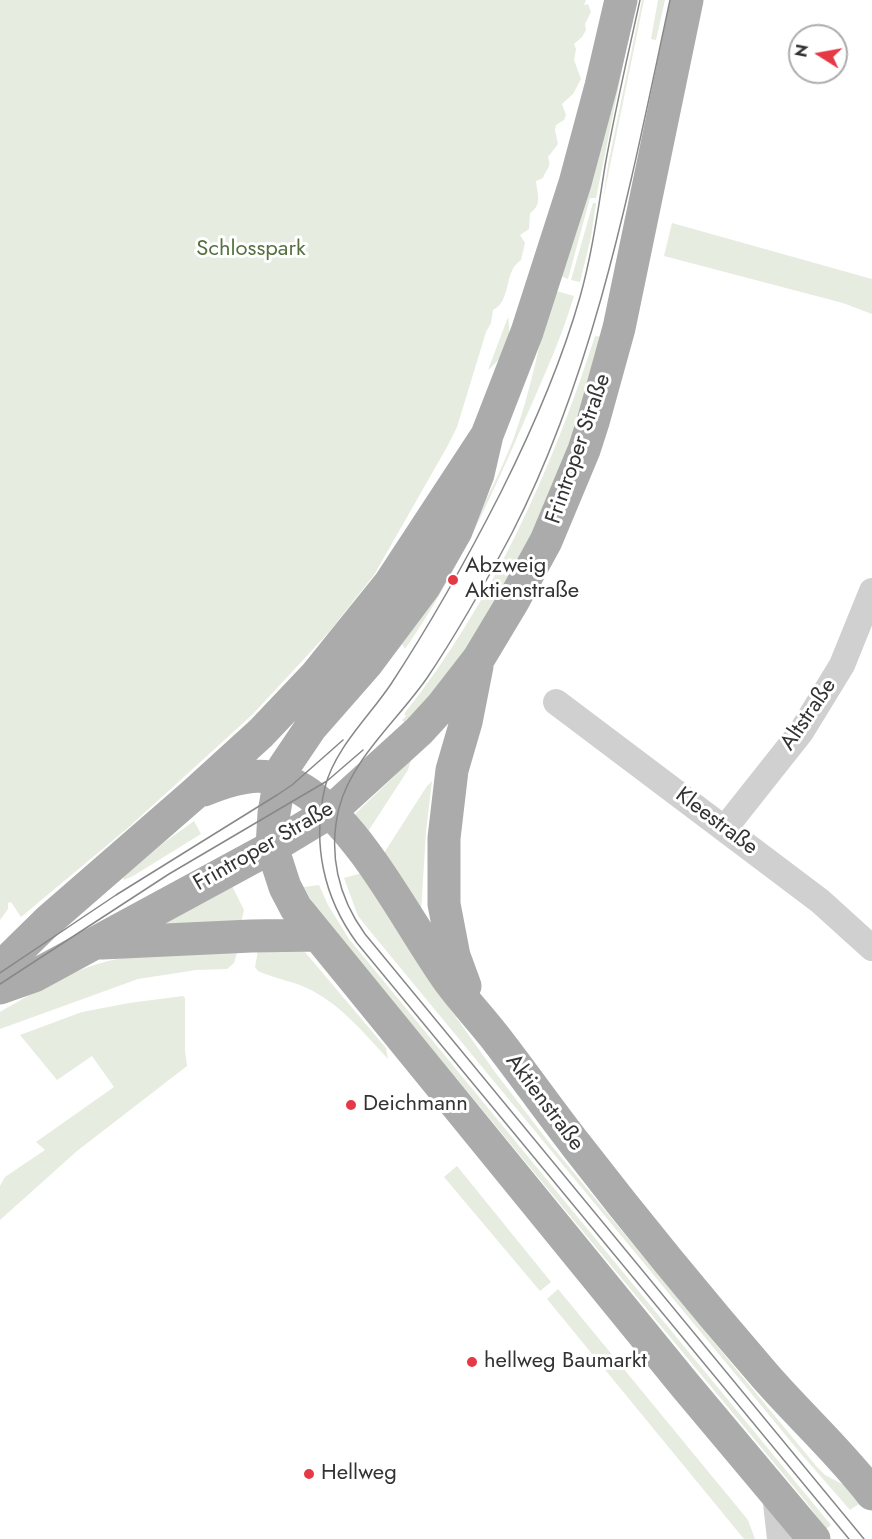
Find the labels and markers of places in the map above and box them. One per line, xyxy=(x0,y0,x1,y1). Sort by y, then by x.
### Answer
place label: Abzweig Aktienstraße xyxy=(465,554,579,606)
marker: Abzweig Aktienstraße xyxy=(446,573,460,587)
place label: Deichmann xyxy=(363,1092,468,1118)
marker: Deichmann xyxy=(344,1098,358,1112)
place label: hellweg Baumarkt xyxy=(484,1349,647,1375)
marker: hellweg Baumarkt xyxy=(465,1355,479,1369)
place label: Hellweg xyxy=(321,1461,397,1487)
marker: Hellweg xyxy=(302,1467,316,1481)

